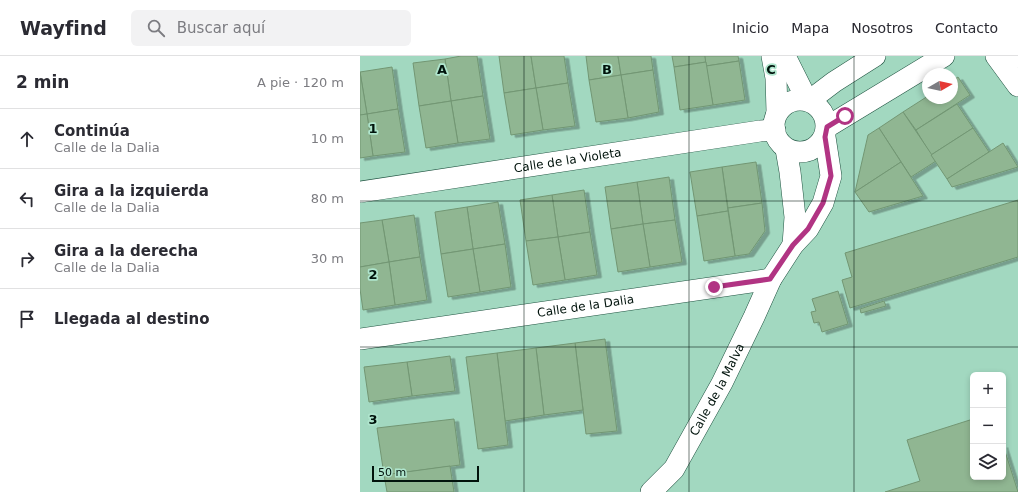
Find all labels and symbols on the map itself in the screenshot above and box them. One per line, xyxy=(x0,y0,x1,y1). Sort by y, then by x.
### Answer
text: A xyxy=(437,62,447,77)
text: B xyxy=(602,62,612,77)
text: C xyxy=(766,62,776,77)
north arrow xyxy=(922,68,958,104)
route start xyxy=(836,107,854,125)
text: 1 xyxy=(368,121,378,136)
street label: Calle de la Violeta xyxy=(513,145,622,175)
text: 2 xyxy=(368,267,378,282)
route end xyxy=(705,278,723,296)
street label: Calle de la Dalia xyxy=(536,292,635,320)
street label: Calle de la Malva xyxy=(687,341,747,438)
text: 3 xyxy=(368,412,378,427)
scale bar xyxy=(372,464,479,483)

